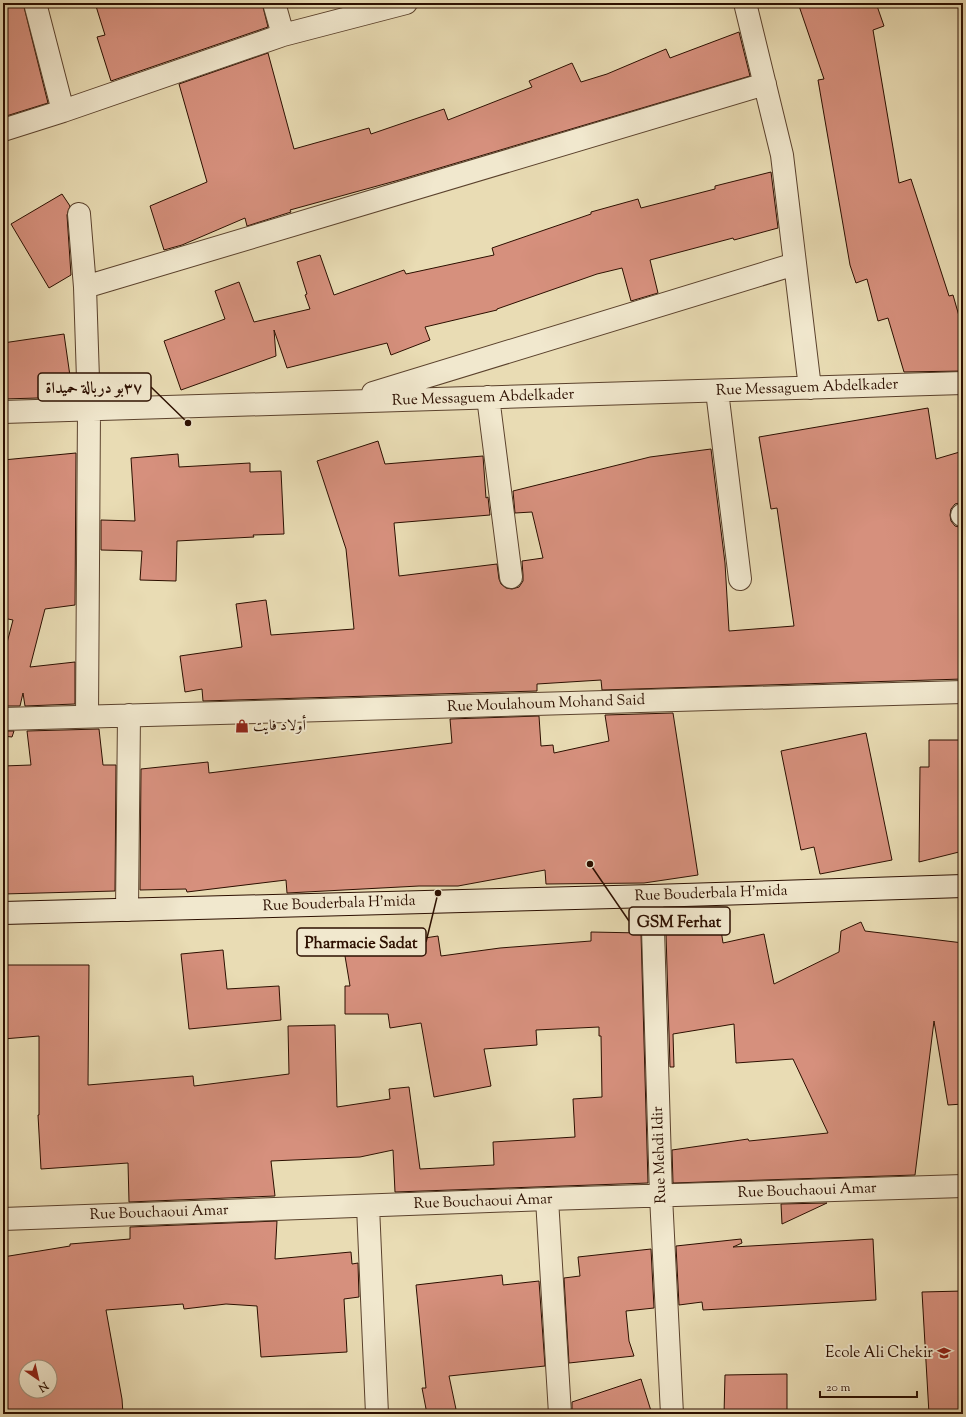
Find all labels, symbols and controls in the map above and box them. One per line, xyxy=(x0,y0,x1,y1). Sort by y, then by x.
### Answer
callout: ٣٧بو دربالة حميداة xyxy=(38,373,151,401)
street label: Rue Messaguem Abdelkader xyxy=(715,374,899,402)
text: ٣٧بو دربالة حميداة xyxy=(46,378,142,401)
street label: Rue Messaguem Abdelkader xyxy=(391,384,575,412)
street label: Rue Moulahoum Mohand Said xyxy=(447,690,646,718)
place label: أولاد فايت xyxy=(253,714,306,737)
shop icon: أولاد فايت xyxy=(234,718,250,734)
street label: Rue Bouderbala H'mida xyxy=(634,881,788,907)
street label: Rue Bouderbala H'mida xyxy=(262,891,416,917)
callout: GSM Ferhat xyxy=(629,907,730,935)
text: GSM Ferhat xyxy=(637,912,722,935)
callout: Pharmacie Sadat xyxy=(297,928,426,956)
text: Pharmacie Sadat xyxy=(305,933,418,956)
street label: Rue Mehdi Idir xyxy=(648,1106,672,1204)
street label: Rue Bouchaoui Amar xyxy=(737,1178,877,1204)
street label: Rue Bouchaoui Amar xyxy=(413,1189,553,1215)
street label: Rue Bouchaoui Amar xyxy=(89,1200,229,1226)
place label: Ecole Ali Chekir xyxy=(825,1343,933,1364)
school or university icon: Ecole Ali Chekir xyxy=(936,1345,952,1361)
north arrow xyxy=(18,1359,58,1399)
scale bar xyxy=(820,1373,917,1399)
text: N xyxy=(35,1377,52,1396)
text: 20 m xyxy=(826,1379,851,1397)

